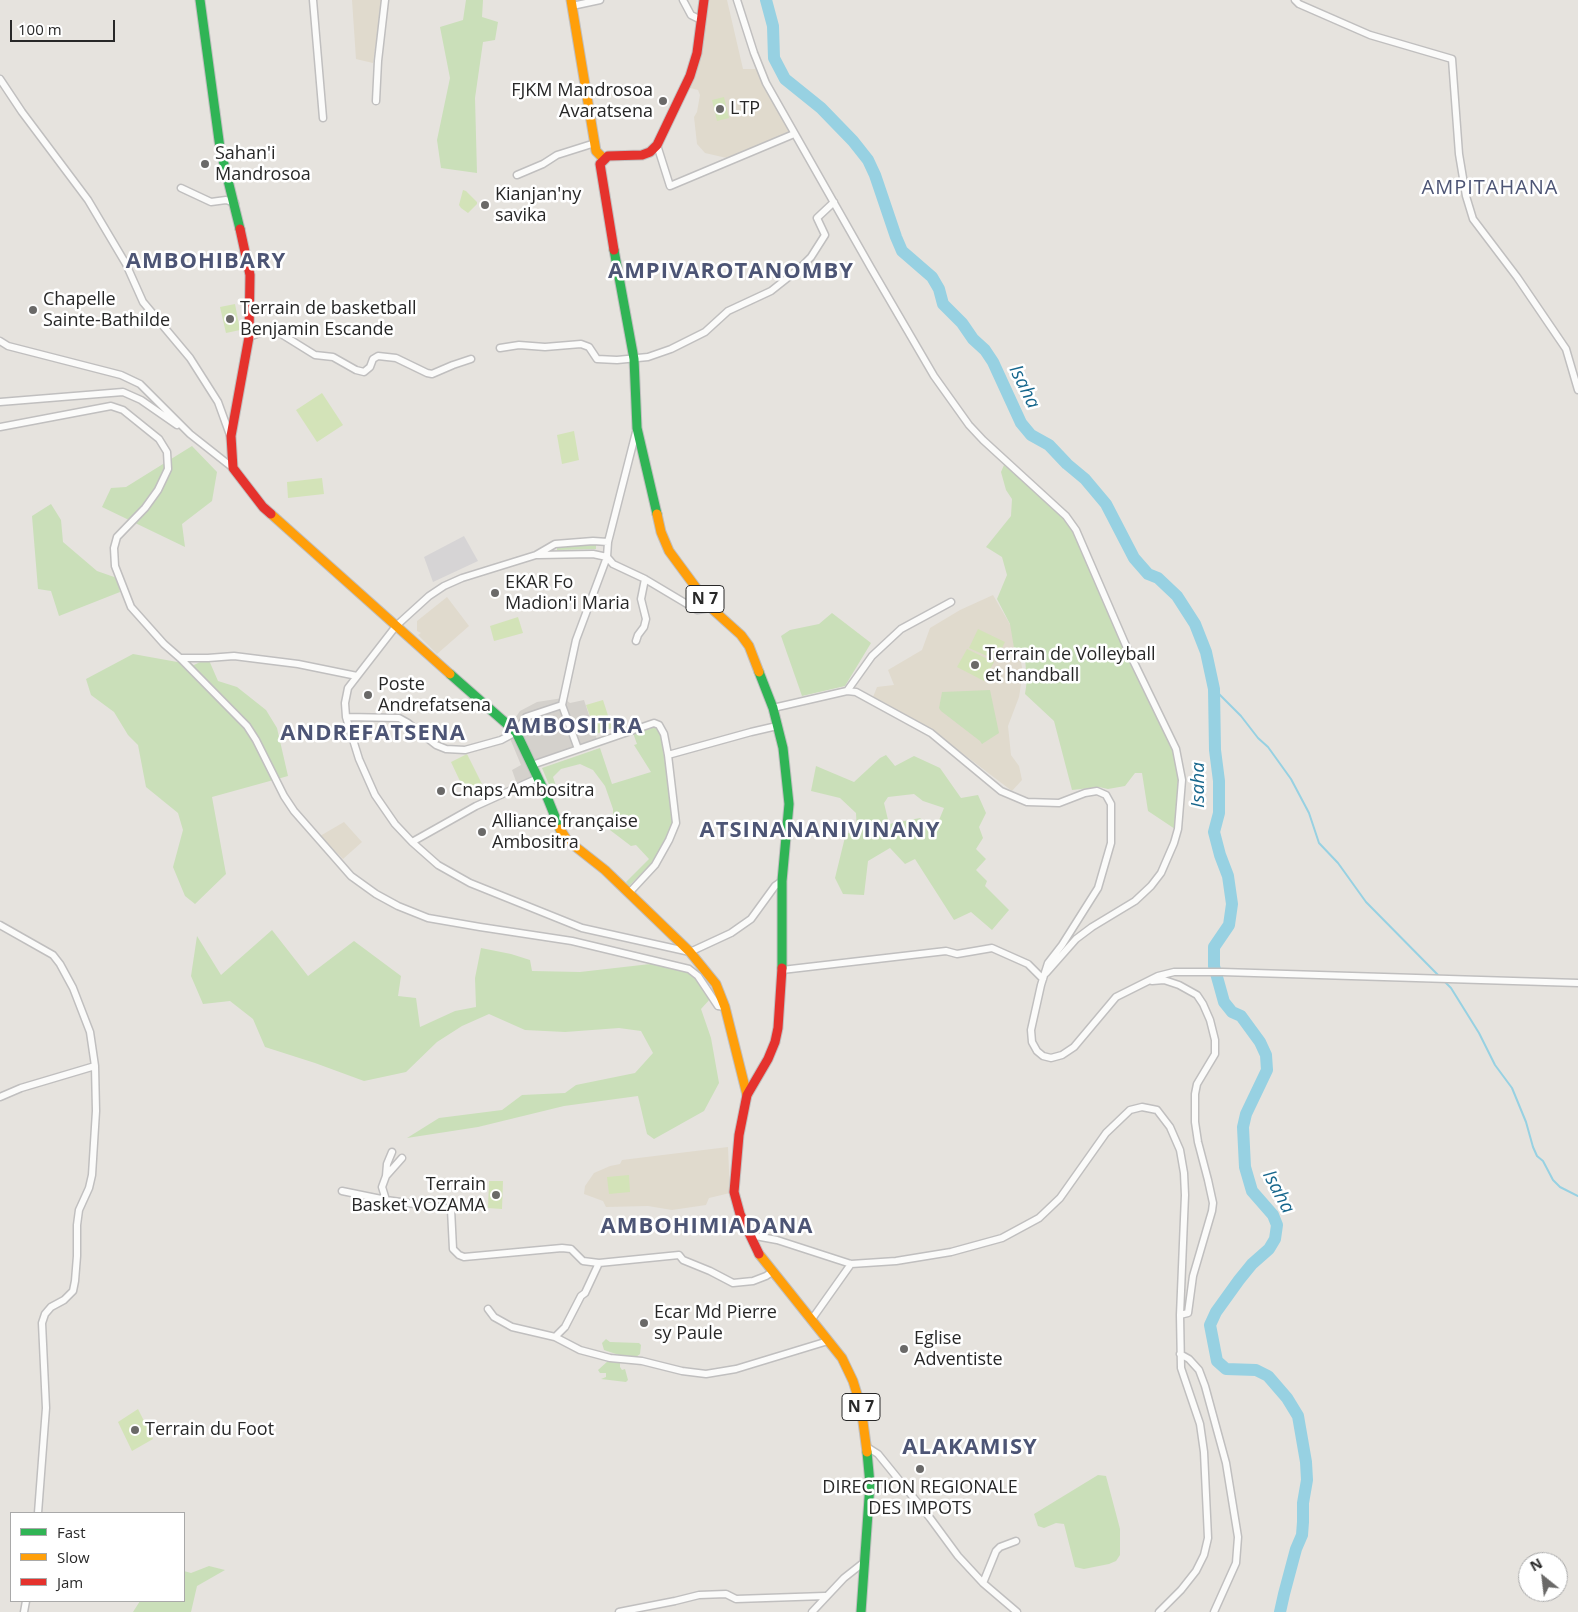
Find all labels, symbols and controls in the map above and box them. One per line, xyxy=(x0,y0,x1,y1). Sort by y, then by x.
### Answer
scale bar xyxy=(12,10,118,42)
text: 100 m xyxy=(18,19,62,39)
place label: FJKM Mandrosoa Avaratsena xyxy=(511,80,653,122)
marker: FJKM Mandrosoa Avaratsena xyxy=(657,95,669,107)
place label: LTP xyxy=(730,98,760,120)
marker: LTP xyxy=(714,103,726,115)
place label: Sahan'i Mandrosoa xyxy=(215,143,311,186)
marker: Sahan'i Mandrosoa xyxy=(199,158,211,170)
district label: AMPITAHANA xyxy=(1420,176,1560,200)
place label: Kianjan'ny savika xyxy=(495,184,581,226)
marker: Kianjan'ny savika xyxy=(479,199,491,211)
district label: AMBOHIBARY xyxy=(124,249,288,275)
district label: AMPIVAROTANOMBY xyxy=(606,259,856,285)
place label: Chapelle Sainte-Bathilde xyxy=(43,289,170,332)
place label: Terrain de basketball Benjamin Escande xyxy=(240,298,416,340)
marker: Chapelle Sainte-Bathilde xyxy=(27,304,39,316)
marker: Terrain de basketball Benjamin Escande xyxy=(224,313,236,325)
water label: Isaha xyxy=(1004,361,1044,413)
place label: EKAR Fo Madion'i Maria xyxy=(505,572,630,614)
road number: N 7 xyxy=(686,586,724,612)
marker: EKAR Fo Madion'i Maria xyxy=(489,587,501,599)
place label: Terrain de Volleyball et handball xyxy=(985,644,1156,686)
marker: Terrain de Volleyball et handball xyxy=(969,659,981,671)
place label: Poste Andrefatsena xyxy=(378,674,491,716)
marker: Poste Andrefatsena xyxy=(362,689,374,701)
district label: AMBOSITRA xyxy=(503,714,645,740)
district label: ANDREFATSENA xyxy=(279,721,467,747)
water label: Isaha xyxy=(1188,762,1210,808)
place label: Cnaps Ambositra xyxy=(451,780,594,802)
marker: Cnaps Ambositra xyxy=(435,785,447,797)
place label: Alliance française Ambositra xyxy=(492,811,638,854)
district label: ATSINANANIVINANY xyxy=(698,818,942,844)
marker: Alliance française Ambositra xyxy=(476,826,488,838)
water label: Isaha xyxy=(1257,1166,1299,1218)
place label: Terrain Basket VOZAMA xyxy=(351,1174,486,1216)
marker: Terrain Basket VOZAMA xyxy=(490,1189,502,1201)
district label: AMBOHIMIADANA xyxy=(599,1214,815,1240)
place label: Ecar Md Pierre sy Paule xyxy=(654,1302,777,1345)
marker: Ecar Md Pierre sy Paule xyxy=(638,1317,650,1329)
place label: Eglise Adventiste xyxy=(914,1328,1003,1370)
marker: Eglise Adventiste xyxy=(898,1343,910,1355)
road number: N 7 xyxy=(842,1394,880,1420)
place label: Terrain du Foot xyxy=(145,1419,274,1441)
marker: Terrain du Foot xyxy=(129,1424,141,1436)
district label: ALAKAMISY xyxy=(901,1435,1039,1461)
marker: DIRECTION REGIONALE DES IMPOTS xyxy=(914,1463,926,1475)
place label: DIRECTION REGIONALE DES IMPOTS xyxy=(822,1477,1018,1520)
legend xyxy=(10,1512,185,1602)
text: Fast xyxy=(57,1522,86,1542)
text: Slow xyxy=(57,1547,90,1567)
north arrow xyxy=(1518,1552,1568,1602)
text: N xyxy=(1526,1553,1546,1575)
text: Jam xyxy=(57,1572,83,1592)

